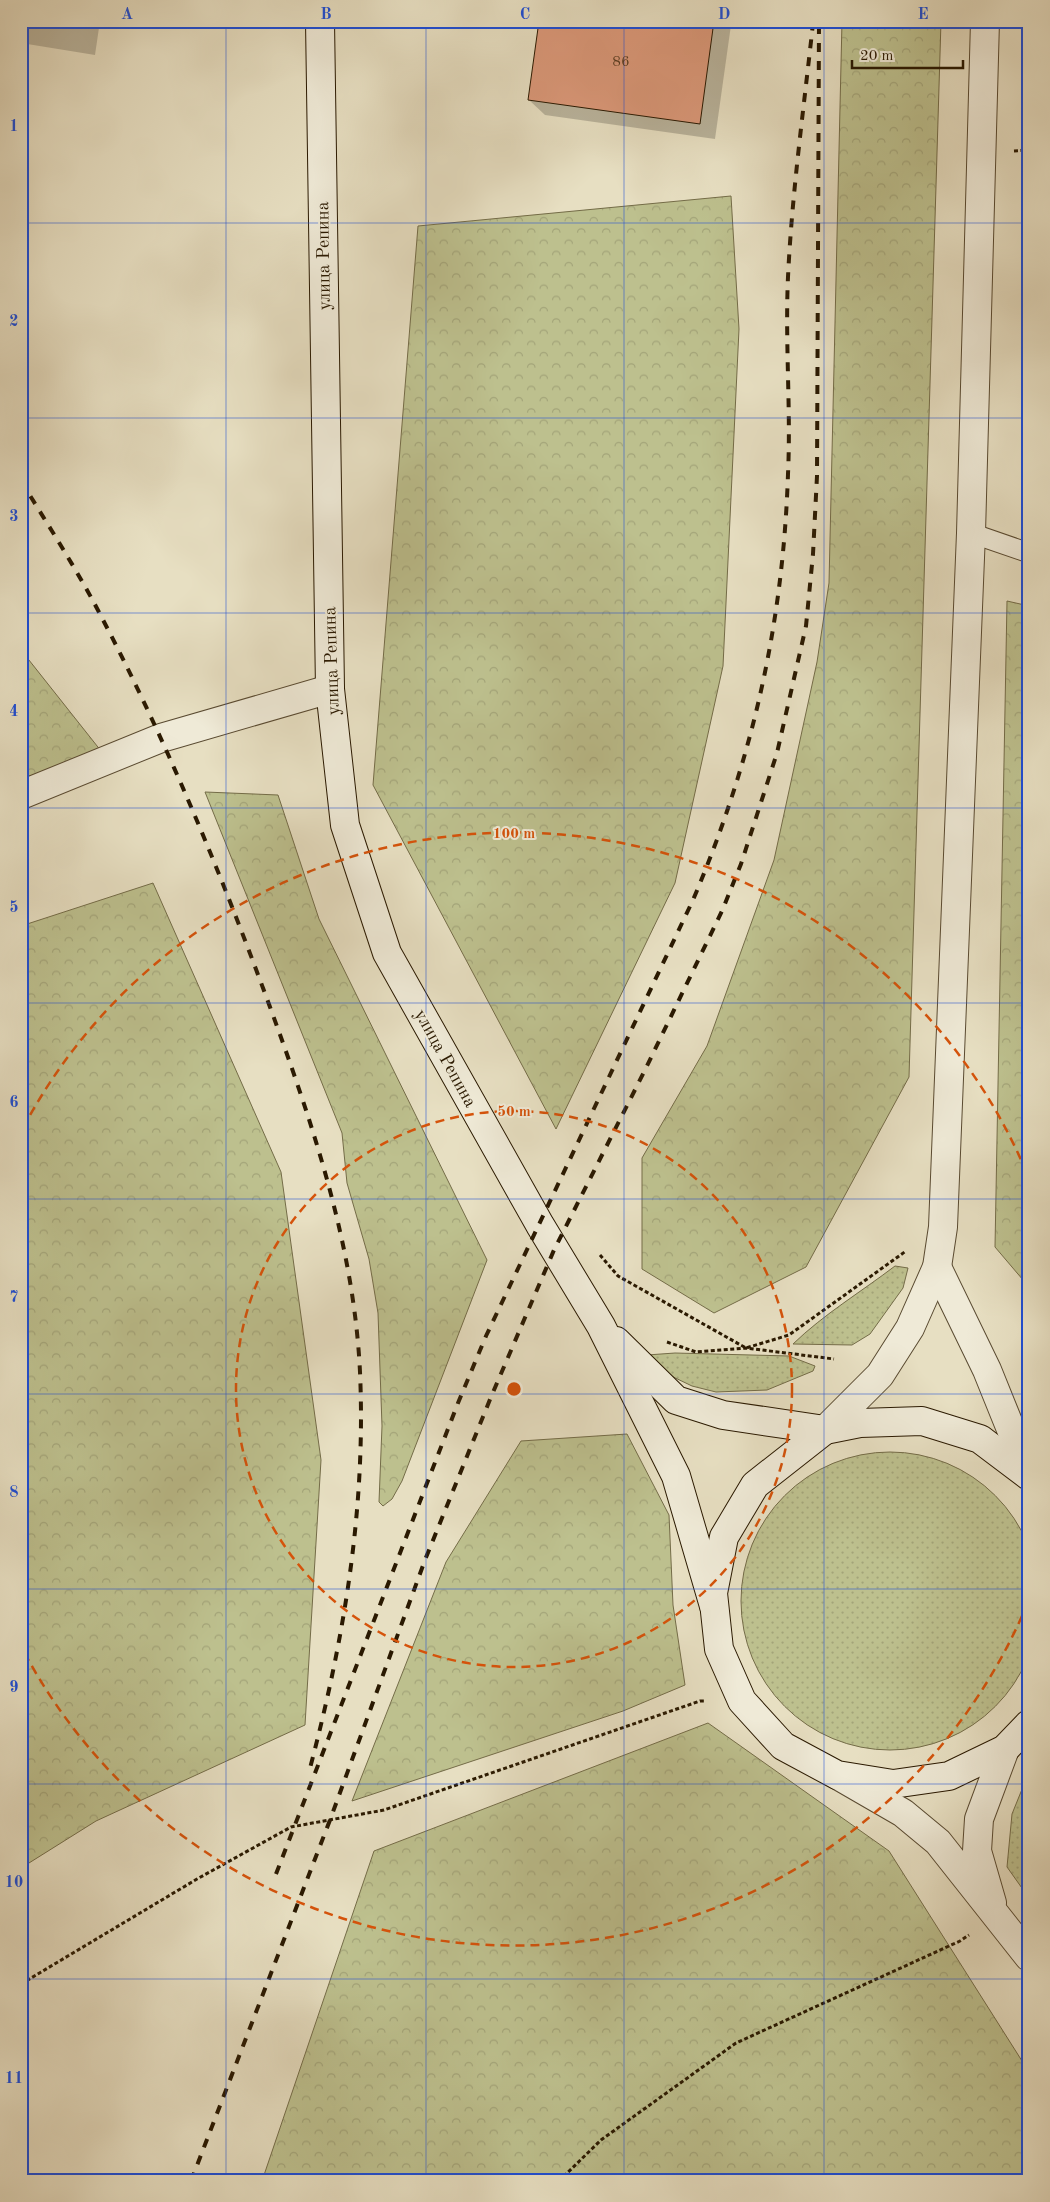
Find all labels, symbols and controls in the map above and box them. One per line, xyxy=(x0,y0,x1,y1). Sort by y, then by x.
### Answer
text: A xyxy=(121,7,133,23)
text: B xyxy=(320,7,332,23)
text: C xyxy=(520,7,530,23)
text: D xyxy=(718,7,730,23)
text: E xyxy=(917,7,929,23)
scale bar xyxy=(852,38,964,70)
text: 20 m xyxy=(860,49,894,64)
house number: 86 xyxy=(612,55,630,70)
text: 1 xyxy=(9,119,19,135)
street label: улица Репина xyxy=(314,201,334,311)
text: 2 xyxy=(9,314,19,330)
text: 3 xyxy=(9,509,19,525)
street label: улица Репина xyxy=(321,606,343,716)
text: 4 xyxy=(9,704,19,720)
text: 100 m xyxy=(493,827,535,842)
text: 5 xyxy=(9,900,19,916)
street label: улица Репина xyxy=(411,1006,479,1111)
text: 6 xyxy=(9,1095,19,1111)
text: 50 m xyxy=(497,1105,531,1120)
text: 7 xyxy=(9,1290,19,1306)
centre of rings xyxy=(505,1380,523,1398)
text: 8 xyxy=(9,1485,19,1501)
text: 9 xyxy=(9,1680,19,1696)
text: 10 xyxy=(5,1875,23,1891)
text: 11 xyxy=(5,2071,23,2087)

